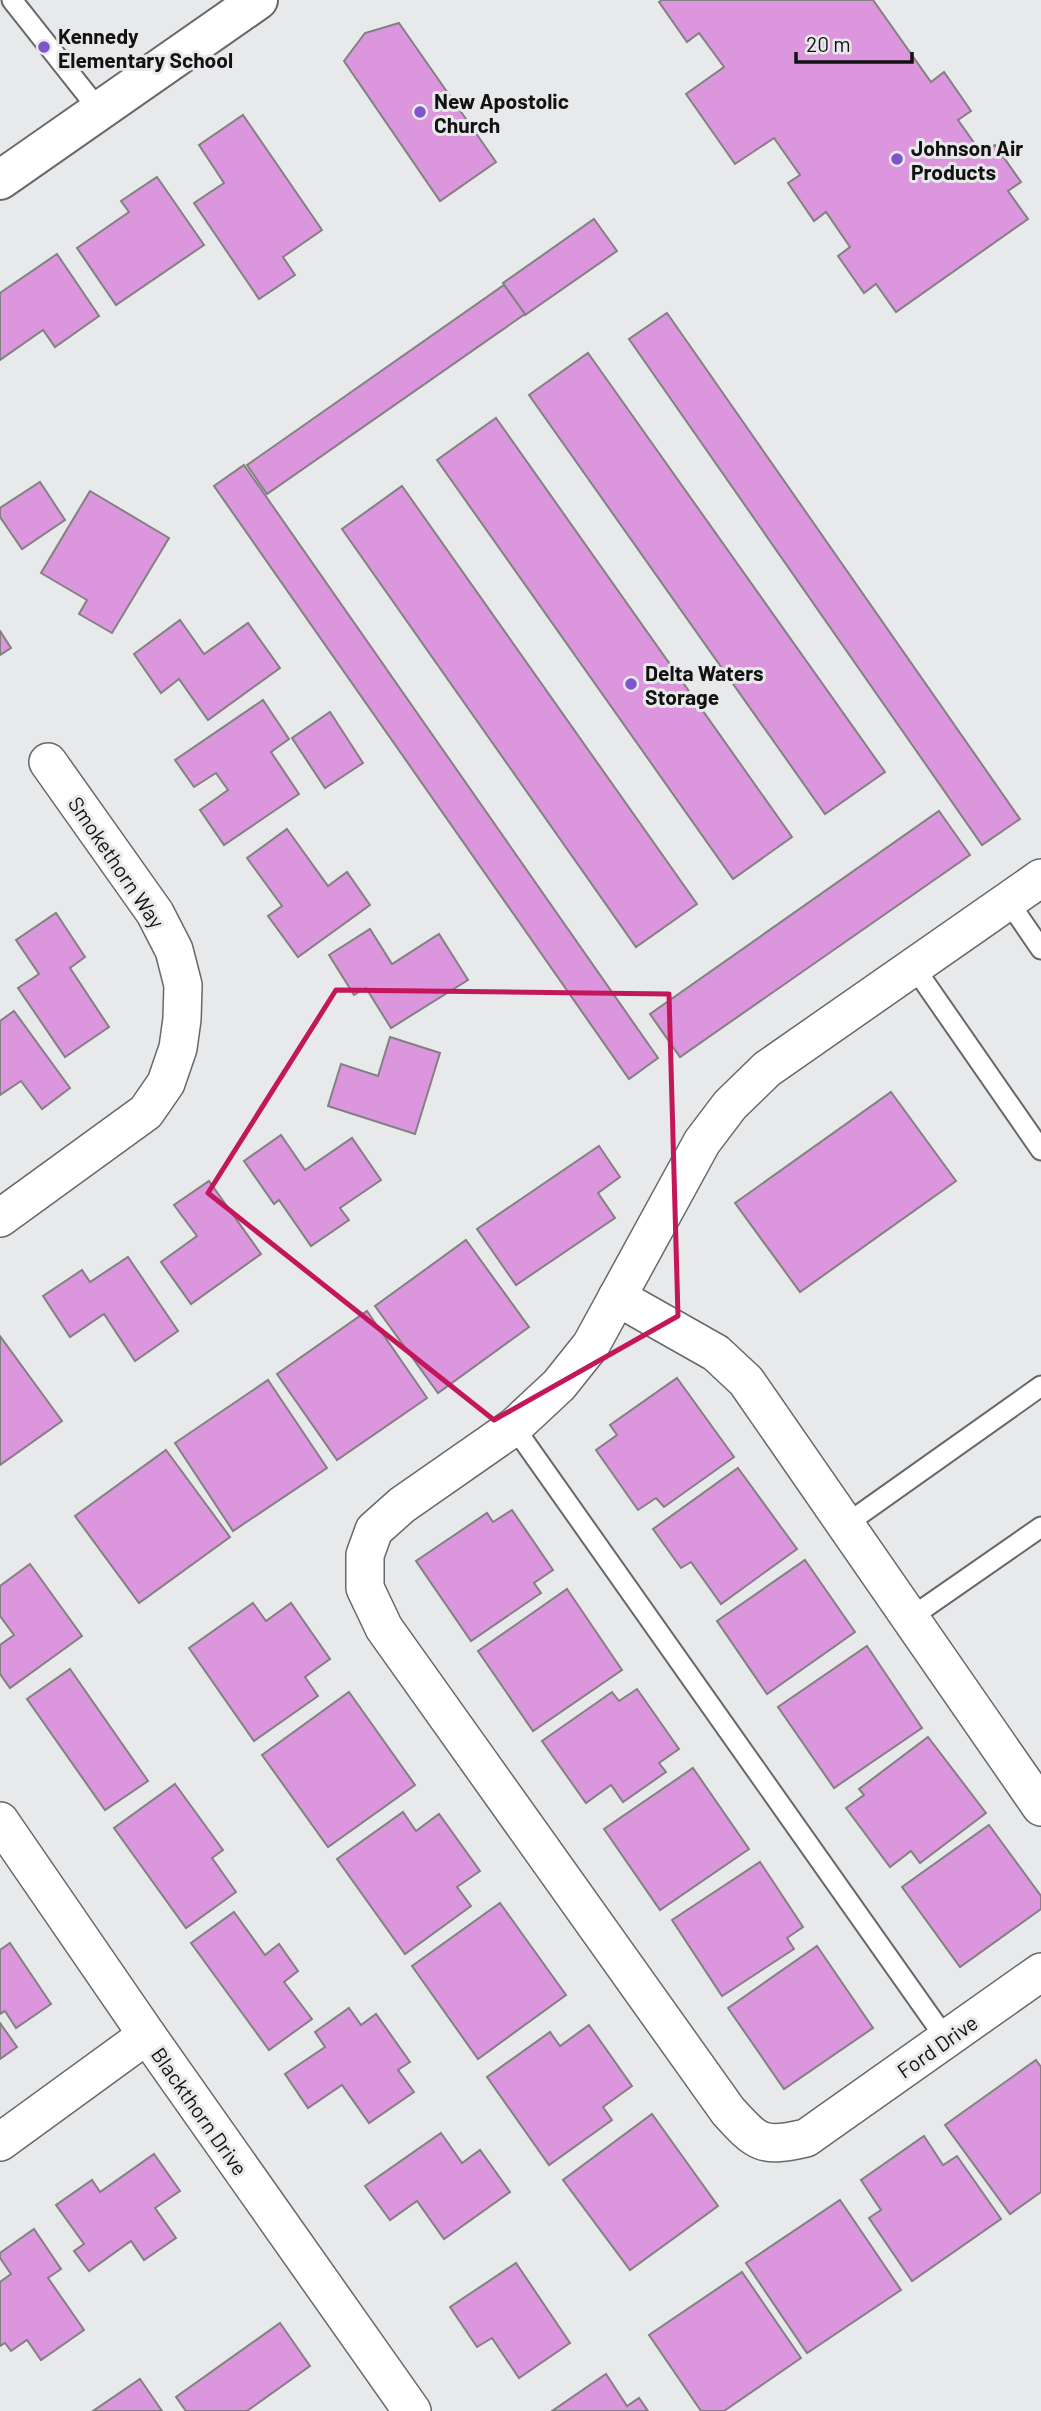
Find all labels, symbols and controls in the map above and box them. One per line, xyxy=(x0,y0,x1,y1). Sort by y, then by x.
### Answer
scale bar xyxy=(796,21,912,65)
place label: Kennedy Elementary School xyxy=(58,23,233,72)
text: 20 m xyxy=(806,31,851,56)
marker: Kennedy Elementary School xyxy=(36,39,52,55)
place label: New Apostolic Church xyxy=(434,88,569,137)
marker: New Apostolic Church xyxy=(412,104,428,120)
place label: Johnson Air Products xyxy=(911,135,1023,184)
marker: Johnson Air Products xyxy=(889,151,905,167)
place label: Delta Waters Storage xyxy=(645,660,764,709)
marker: Delta Waters Storage xyxy=(623,676,639,692)
street label: Smokethorn Way xyxy=(64,791,170,933)
street label: Ford Drive xyxy=(892,2009,982,2083)
street label: Blackthorn Drive xyxy=(147,2042,253,2180)

